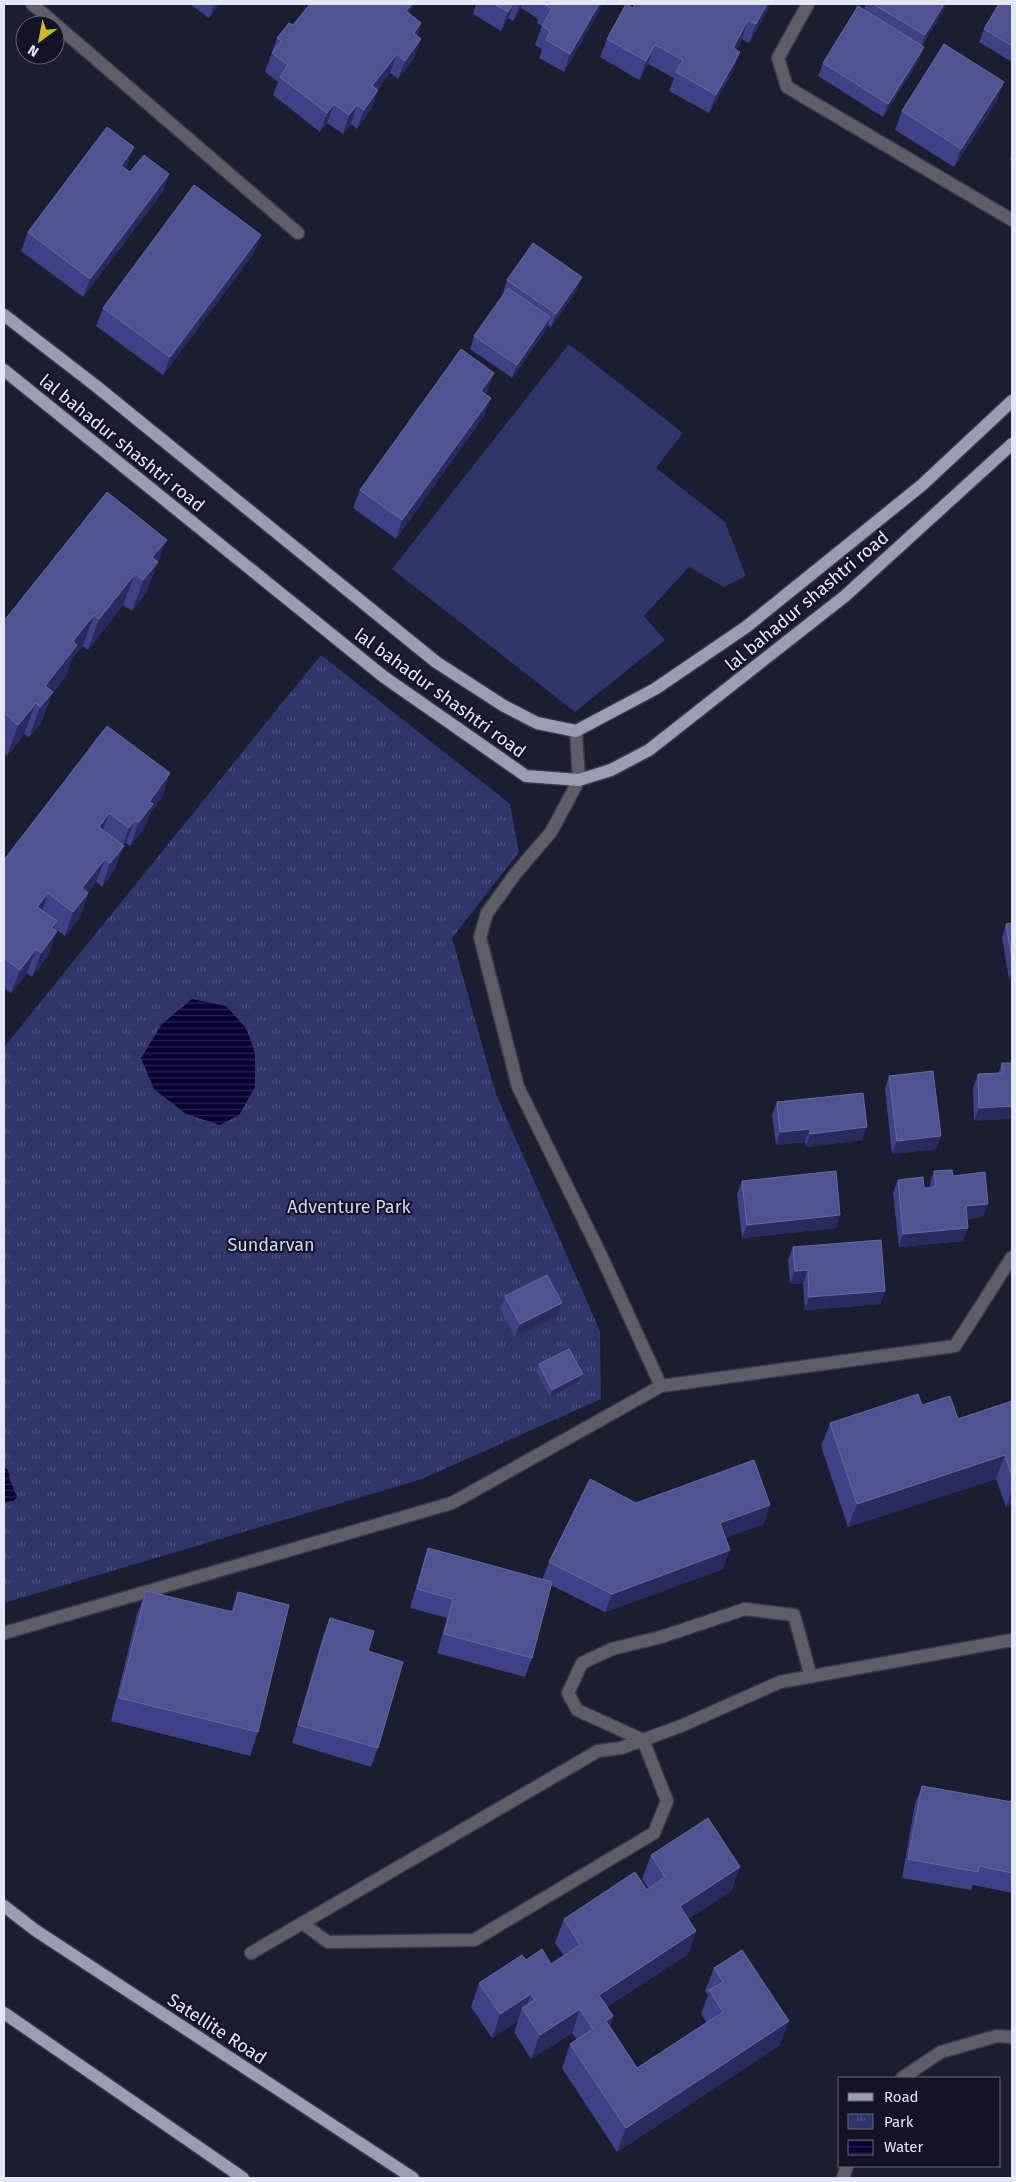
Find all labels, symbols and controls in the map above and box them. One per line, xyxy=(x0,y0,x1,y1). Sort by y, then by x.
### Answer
north arrow xyxy=(15,15,65,65)
text: N xyxy=(25,41,42,60)
street label: lal bahadur shashtri road xyxy=(35,369,209,517)
street label: lal bahadur shashtri road xyxy=(721,526,893,676)
street label: lal bahadur shashtri road xyxy=(350,623,530,763)
park label: Adventure Park xyxy=(287,1196,412,1218)
park label: Sundarvan xyxy=(227,1234,315,1256)
street label: Satellite Road xyxy=(163,1989,271,2069)
legend xyxy=(838,2077,1001,2167)
text: Road xyxy=(884,2088,919,2106)
text: Park xyxy=(884,2113,914,2131)
text: Water xyxy=(884,2138,923,2156)

